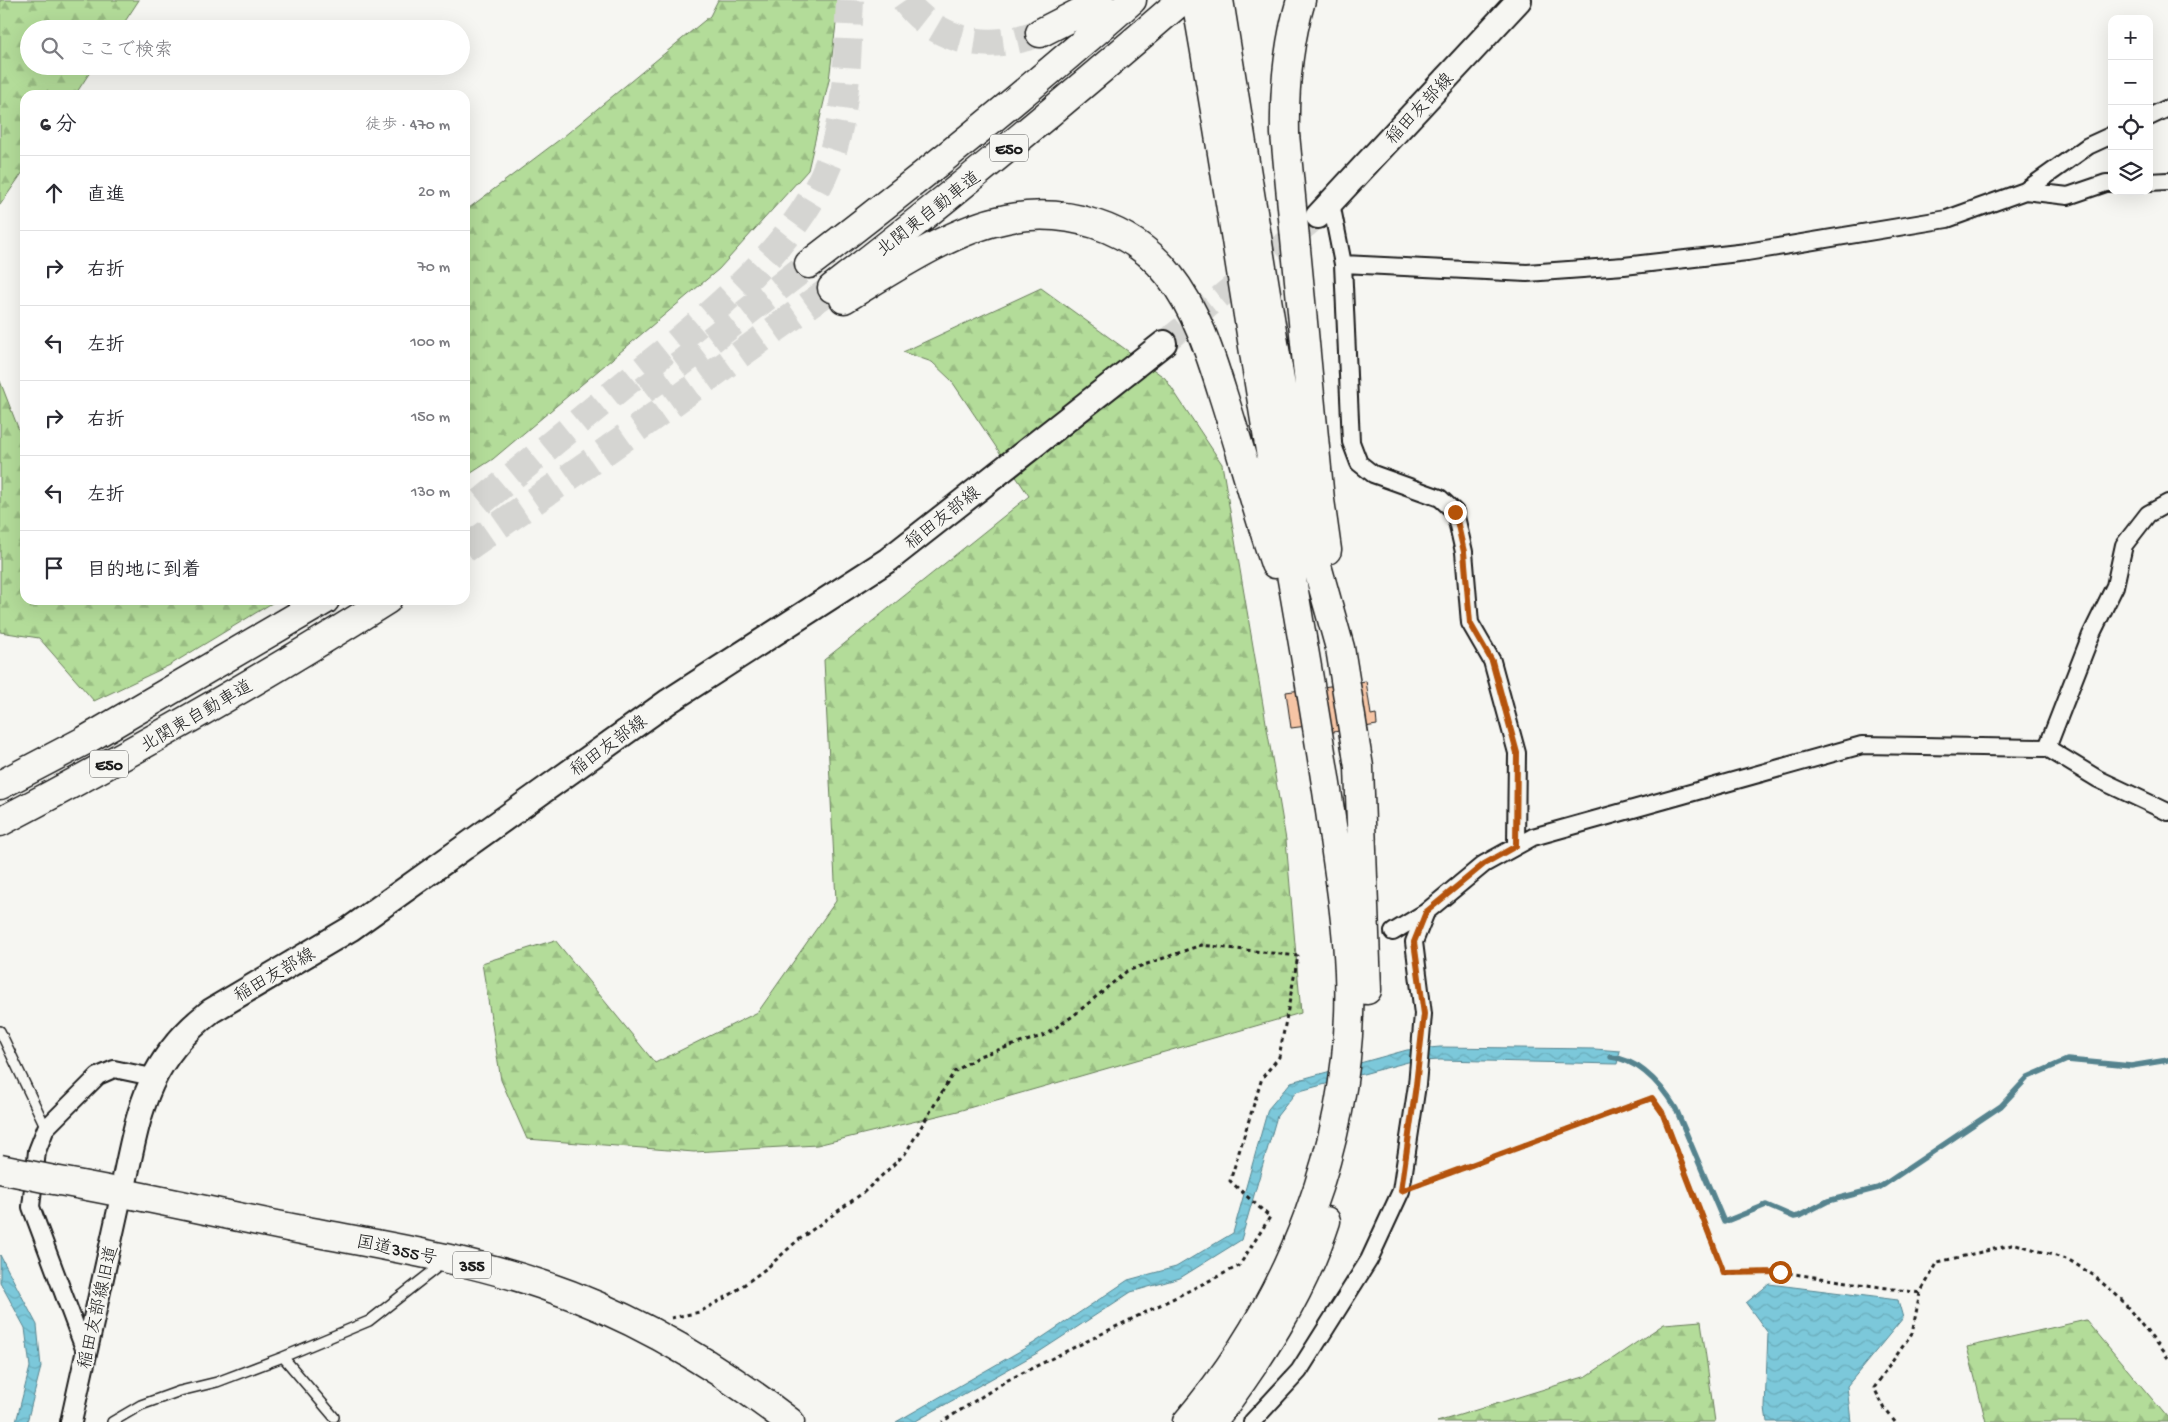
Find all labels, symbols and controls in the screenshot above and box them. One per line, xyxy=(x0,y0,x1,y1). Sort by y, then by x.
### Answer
map controls xyxy=(2108,15,2153,195)
button: + xyxy=(2108,15,2153,60)
search box xyxy=(20,20,470,75)
icon: search xyxy=(38,34,66,62)
text: ここで検索 xyxy=(78,40,173,63)
button: − xyxy=(2108,60,2153,105)
street label: 稲田友部線 xyxy=(1382,69,1459,150)
button: locate xyxy=(2108,105,2153,150)
text: 6 分 xyxy=(40,114,77,139)
text: 徒歩 · 470 m xyxy=(365,117,450,136)
road number: E50 xyxy=(990,134,1028,162)
button: layers xyxy=(2108,150,2153,195)
street label: 北関東自動車道 xyxy=(873,167,986,262)
icon: ahead xyxy=(40,179,68,207)
text: 20 m xyxy=(418,184,450,203)
text: 直進 xyxy=(87,185,125,208)
icon: right xyxy=(40,254,68,282)
text: 70 m xyxy=(417,259,450,278)
text: 右折 xyxy=(87,260,125,283)
icon: left xyxy=(40,329,68,357)
text: 100 m xyxy=(410,334,450,353)
text: 左折 xyxy=(87,335,125,358)
icon: right xyxy=(40,404,68,432)
text: 150 m xyxy=(411,409,450,428)
text: 右折 xyxy=(87,410,125,433)
icon: left xyxy=(40,479,68,507)
street label: 稲田友部線 xyxy=(901,482,985,555)
text: 130 m xyxy=(411,484,450,503)
text: 左折 xyxy=(87,485,125,508)
route end xyxy=(1444,501,1467,524)
icon: arrive xyxy=(40,554,68,582)
text: 目的地に到着 xyxy=(87,560,201,583)
street label: 北関東自動車道 xyxy=(137,676,257,758)
street label: 稲田友部線 xyxy=(566,711,652,782)
road number: E50 xyxy=(90,751,128,778)
street label: 稲田友部線 xyxy=(231,944,319,1008)
street label: 国道355号 xyxy=(354,1232,439,1270)
street label: 稲田友部線旧道 xyxy=(74,1244,124,1371)
road number: 355 xyxy=(453,1252,491,1278)
route start xyxy=(1769,1261,1792,1284)

